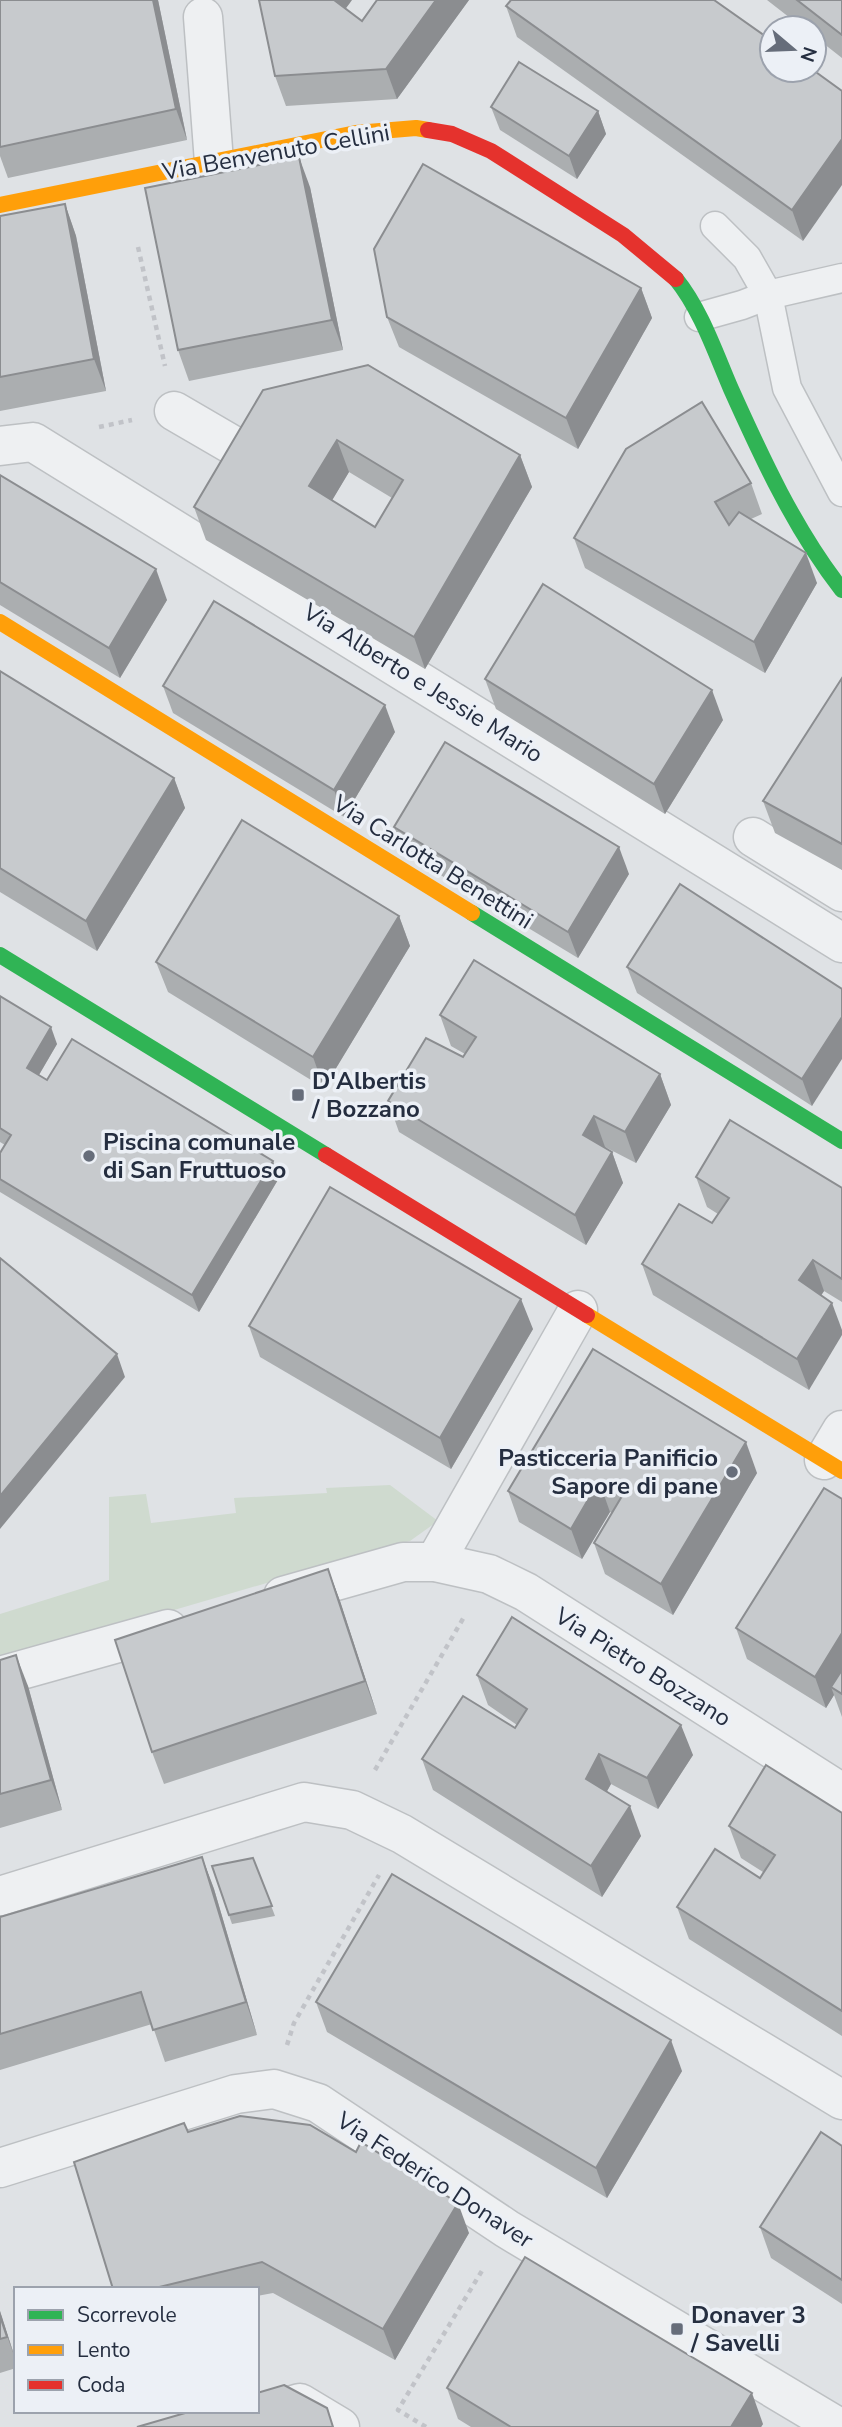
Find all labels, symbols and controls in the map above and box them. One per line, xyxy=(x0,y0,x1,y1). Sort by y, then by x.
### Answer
north arrow xyxy=(758,14,828,84)
text: N xyxy=(794,43,823,65)
street label: Via Benvenuto Cellini xyxy=(159,116,392,188)
street label: Via Alberto e Jessie Mario xyxy=(296,595,549,770)
street label: Via Carlotta Benettini xyxy=(326,787,539,937)
place label: D'Albertis / Bozzano xyxy=(311,1065,426,1125)
marker: D'Albertis / Bozzano xyxy=(290,1087,306,1103)
place label: Piscina comunale di San Fruttuoso xyxy=(103,1126,295,1186)
marker: Piscina comunale di San Fruttuoso xyxy=(81,1148,97,1164)
place label: Pasticceria Panificio Sapore di pane xyxy=(498,1442,718,1502)
marker: Pasticceria Panificio Sapore di pane xyxy=(724,1464,740,1480)
street label: Via Pietro Bozzano xyxy=(548,1599,737,1734)
street label: Via Federico Donaver xyxy=(330,2104,540,2256)
legend xyxy=(14,2287,259,2413)
place label: Donaver 3 / Savelli xyxy=(690,2299,806,2359)
text: Scorrevole xyxy=(77,2301,177,2329)
marker: Donaver 3 / Savelli xyxy=(669,2321,685,2337)
text: Lento xyxy=(77,2336,130,2364)
text: Coda xyxy=(77,2371,125,2399)

